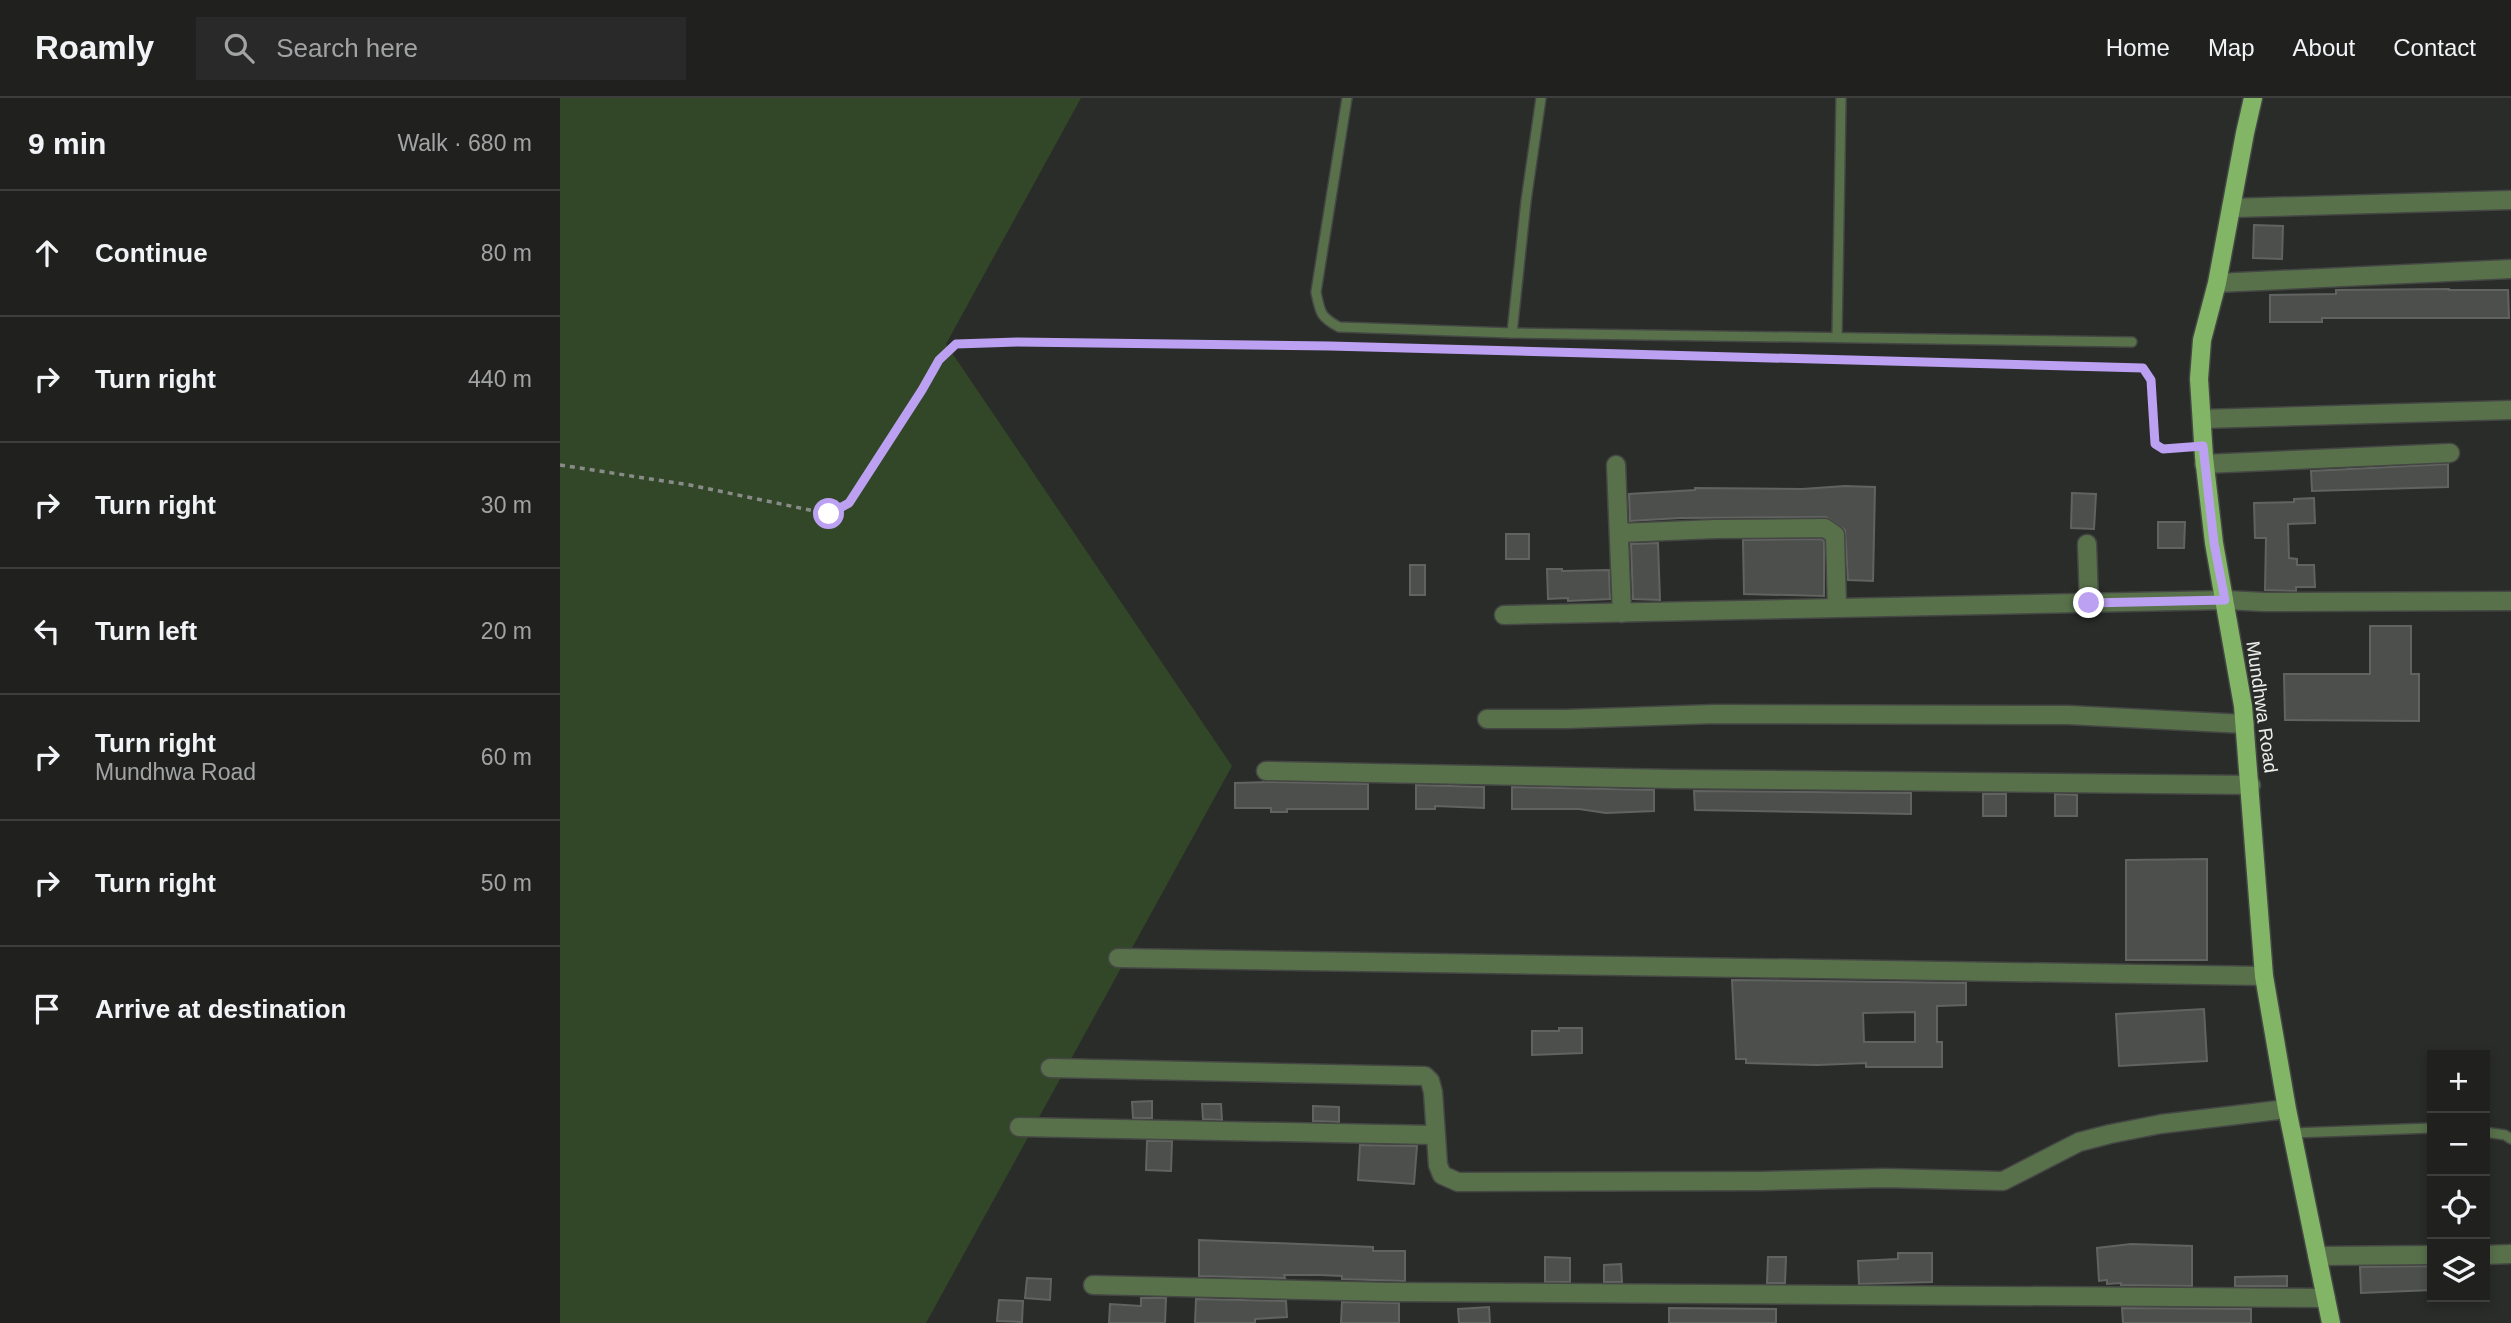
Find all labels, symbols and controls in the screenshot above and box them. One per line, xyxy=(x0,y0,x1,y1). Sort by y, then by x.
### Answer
search box xyxy=(196,17,686,80)
text: Roamly xyxy=(35,29,154,66)
icon: search xyxy=(220,29,258,67)
text: Search here xyxy=(276,33,418,63)
text: Home xyxy=(2106,34,2170,61)
text: Map xyxy=(2208,34,2255,61)
text: About xyxy=(2293,34,2355,61)
text: Contact xyxy=(2393,34,2476,61)
text: 9 min xyxy=(28,127,106,160)
text: Walk · 680 m xyxy=(397,130,532,156)
icon: ahead xyxy=(28,234,66,272)
text: Continue xyxy=(95,238,208,268)
text: 80 m xyxy=(481,240,532,266)
icon: right xyxy=(28,360,66,398)
text: Turn right xyxy=(95,364,216,394)
text: 440 m xyxy=(468,366,532,392)
icon: right xyxy=(28,486,66,524)
text: Turn right xyxy=(95,490,216,520)
text: 30 m xyxy=(481,492,532,518)
route start xyxy=(813,498,844,529)
route end xyxy=(2073,587,2104,618)
icon: left xyxy=(28,612,66,650)
text: Turn left xyxy=(95,616,197,646)
text: 20 m xyxy=(481,618,532,644)
street label: Mundhwa Road xyxy=(2242,640,2282,774)
text: Turn right xyxy=(95,728,216,758)
icon: right xyxy=(28,738,66,776)
text: 60 m xyxy=(481,744,532,770)
text: Mundhwa Road xyxy=(95,759,256,785)
icon: right xyxy=(28,864,66,902)
text: Turn right xyxy=(95,868,216,898)
text: 50 m xyxy=(481,870,532,896)
icon: arrive xyxy=(28,990,66,1028)
text: Arrive at destination xyxy=(95,994,346,1024)
map controls xyxy=(2427,1050,2490,1302)
button: + xyxy=(2427,1050,2490,1113)
button: − xyxy=(2427,1113,2490,1176)
button: locate xyxy=(2427,1176,2490,1239)
button: layers xyxy=(2427,1239,2490,1302)

